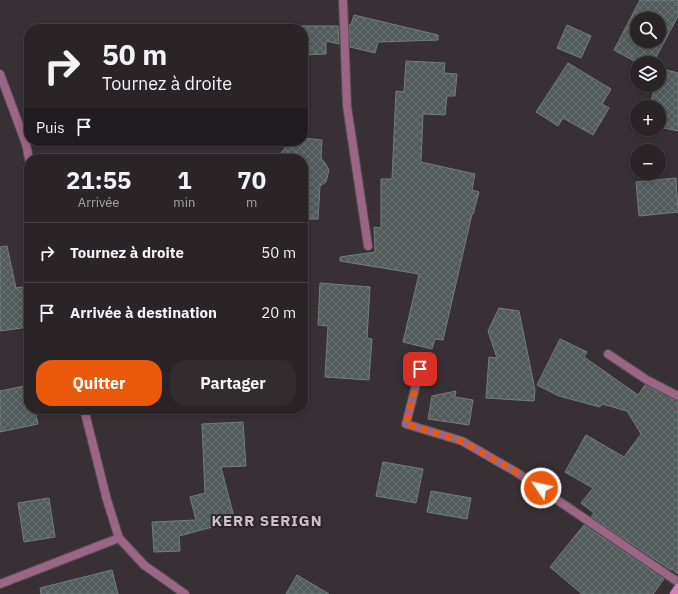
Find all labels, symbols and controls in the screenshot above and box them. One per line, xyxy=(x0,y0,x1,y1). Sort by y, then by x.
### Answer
map controls xyxy=(630,12,666,180)
button: search xyxy=(630,12,666,48)
text: 50 m xyxy=(102,36,167,73)
icon: right xyxy=(36,40,88,92)
button: layers xyxy=(630,56,666,92)
text: Tournez à droite xyxy=(102,72,232,95)
button: + xyxy=(630,100,666,136)
icon: arrive xyxy=(73,116,95,138)
text: Puis xyxy=(36,118,65,137)
button: − xyxy=(630,144,666,180)
text: 21:55 xyxy=(66,164,131,196)
text: 1 xyxy=(177,164,192,196)
text: 70 xyxy=(237,164,266,196)
text: Arrivée xyxy=(78,194,120,211)
text: min xyxy=(173,194,195,211)
text: m xyxy=(246,194,257,211)
icon: right xyxy=(36,242,58,264)
text: Tournez à droite xyxy=(70,243,184,262)
text: 50 m xyxy=(261,243,296,262)
icon: arrive xyxy=(36,302,58,324)
text: Arrivée à destination xyxy=(70,303,217,322)
text: 20 m xyxy=(261,303,296,322)
pin xyxy=(403,352,437,386)
icon: arrive xyxy=(409,358,431,380)
button: Quitter xyxy=(36,360,162,406)
button: Partager xyxy=(170,360,296,406)
position arrow xyxy=(520,467,562,509)
district label: KERR SERIGN xyxy=(211,511,323,530)

